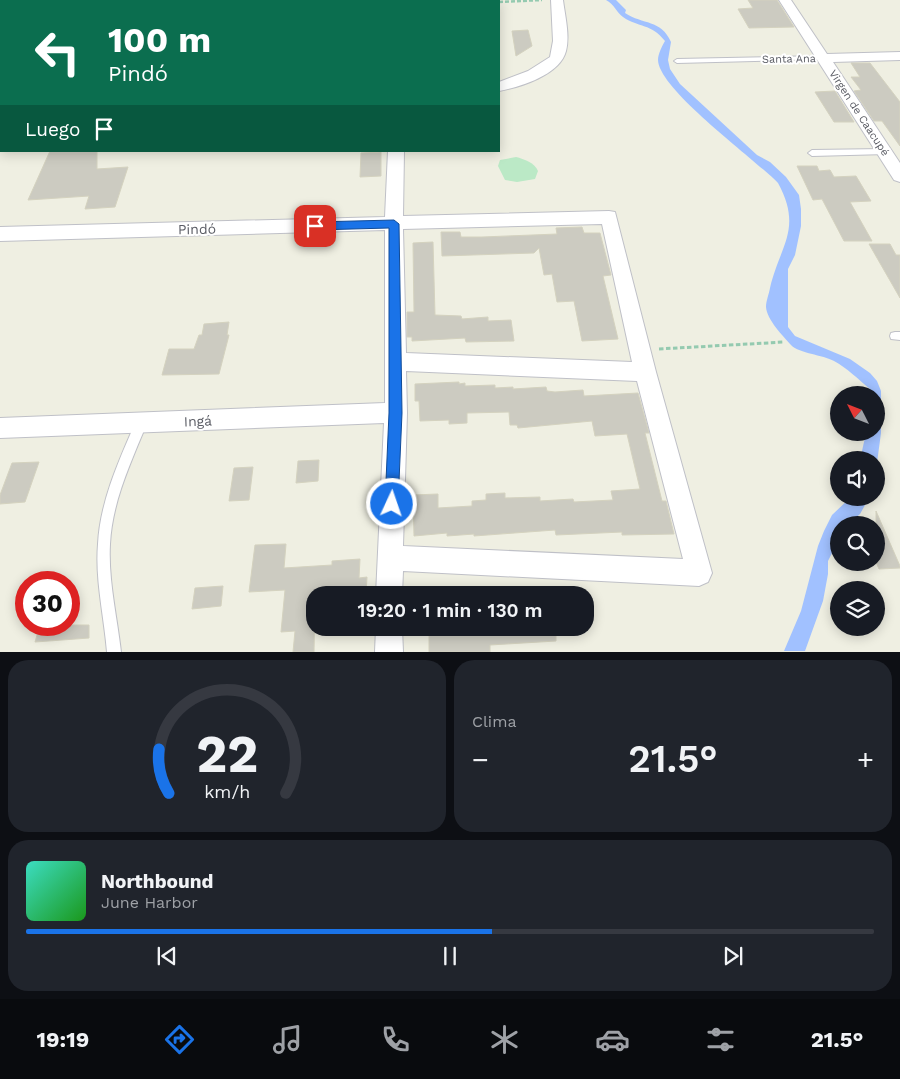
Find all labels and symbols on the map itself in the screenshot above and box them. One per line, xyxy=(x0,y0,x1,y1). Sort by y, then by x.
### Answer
street label: Santa Ana xyxy=(762,52,816,66)
street label: Virgen de Caacupé xyxy=(826,67,892,159)
pin xyxy=(294,205,336,247)
street label: Pindó xyxy=(178,221,216,237)
north arrow xyxy=(830,386,885,441)
street label: Ingá xyxy=(184,413,212,429)
position arrow xyxy=(365,477,417,529)
speed limit sign: 30 xyxy=(15,571,80,636)

